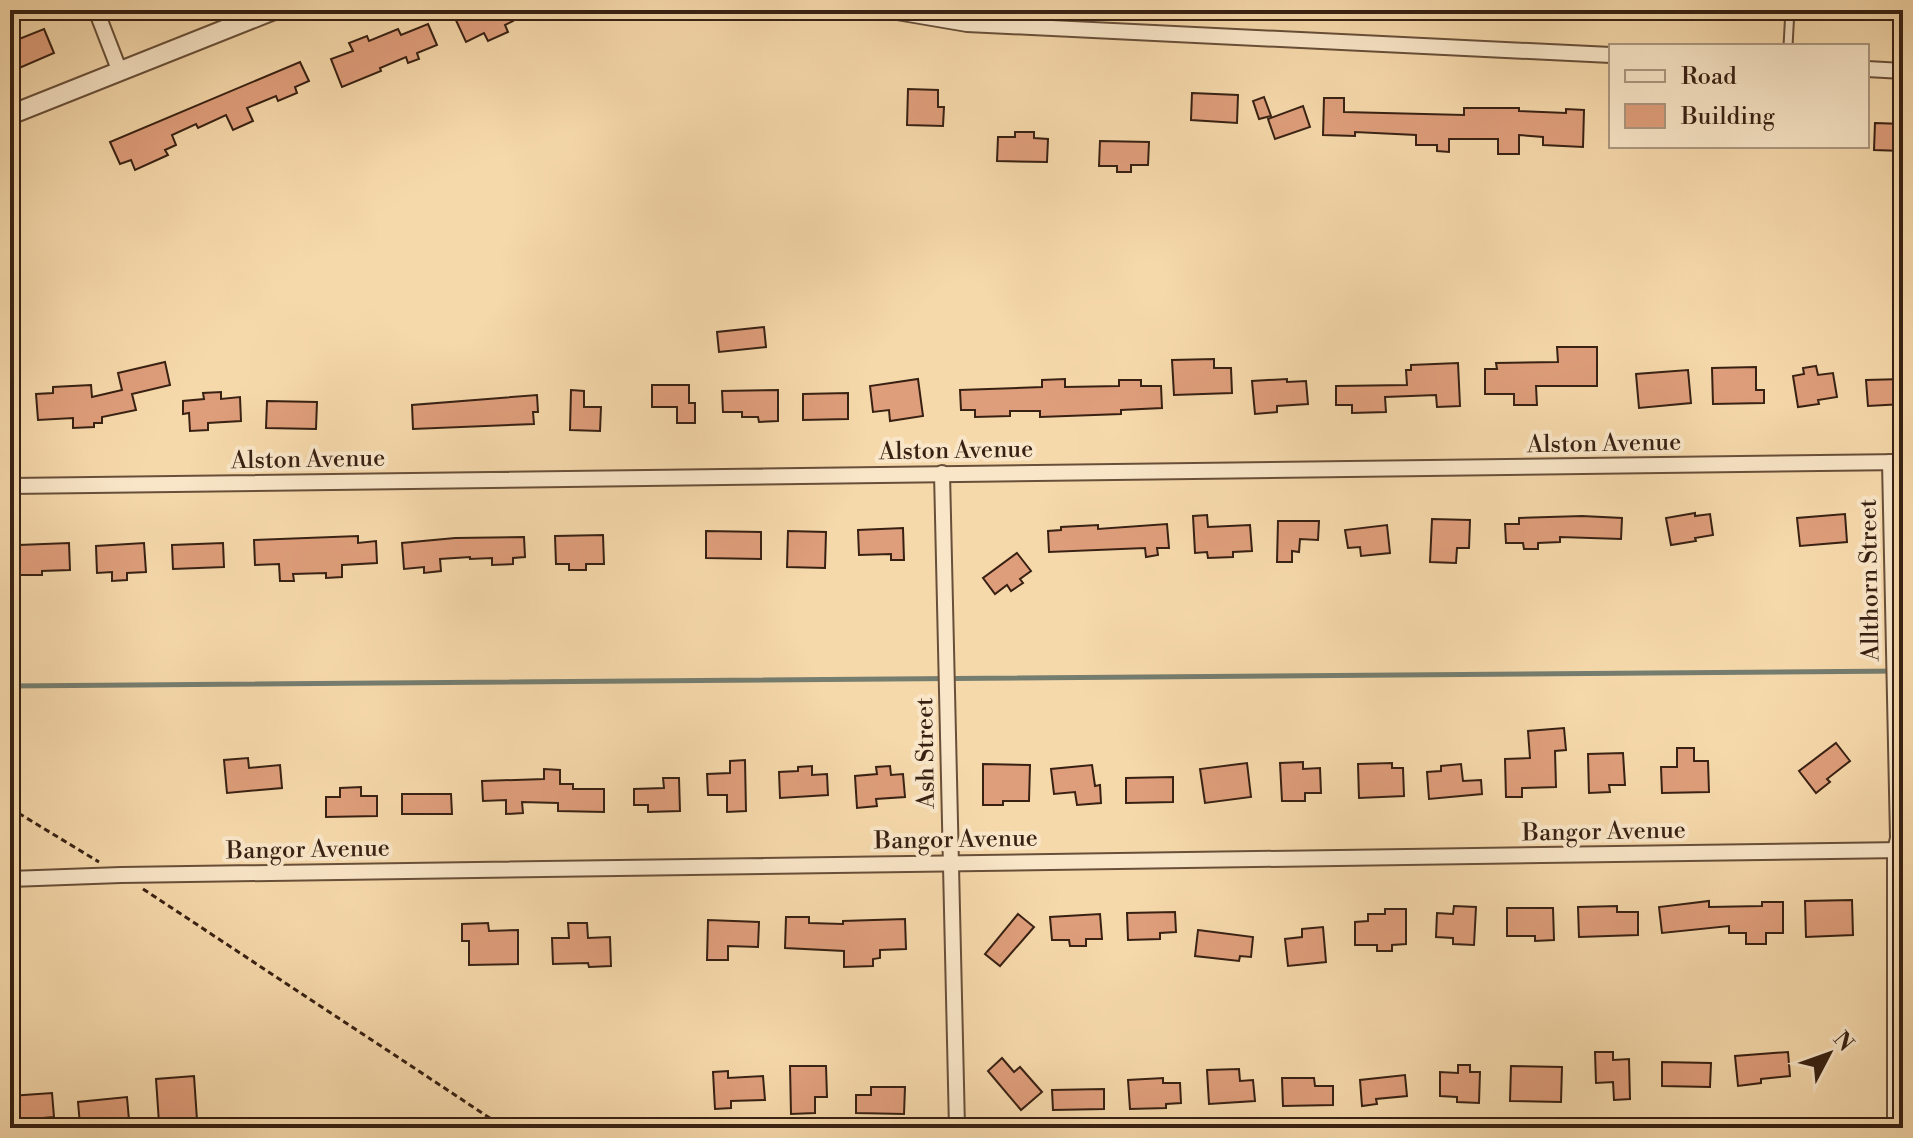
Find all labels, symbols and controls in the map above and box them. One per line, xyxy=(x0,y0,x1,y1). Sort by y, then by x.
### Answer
legend xyxy=(1609,44,1869,148)
text: Road xyxy=(1681,62,1737,92)
text: Building xyxy=(1680,102,1775,132)
street label: Alston Avenue xyxy=(1526,428,1681,460)
street label: Alston Avenue xyxy=(878,435,1033,467)
street label: Alston Avenue xyxy=(230,444,385,476)
street label: Allthorn Street xyxy=(1854,498,1886,662)
street label: Ash Street xyxy=(910,697,942,810)
street label: Bangor Avenue xyxy=(1521,816,1686,848)
street label: Bangor Avenue xyxy=(873,824,1038,856)
street label: Bangor Avenue xyxy=(225,834,390,866)
north arrow xyxy=(1789,1014,1869,1094)
text: N xyxy=(1827,1026,1859,1058)

